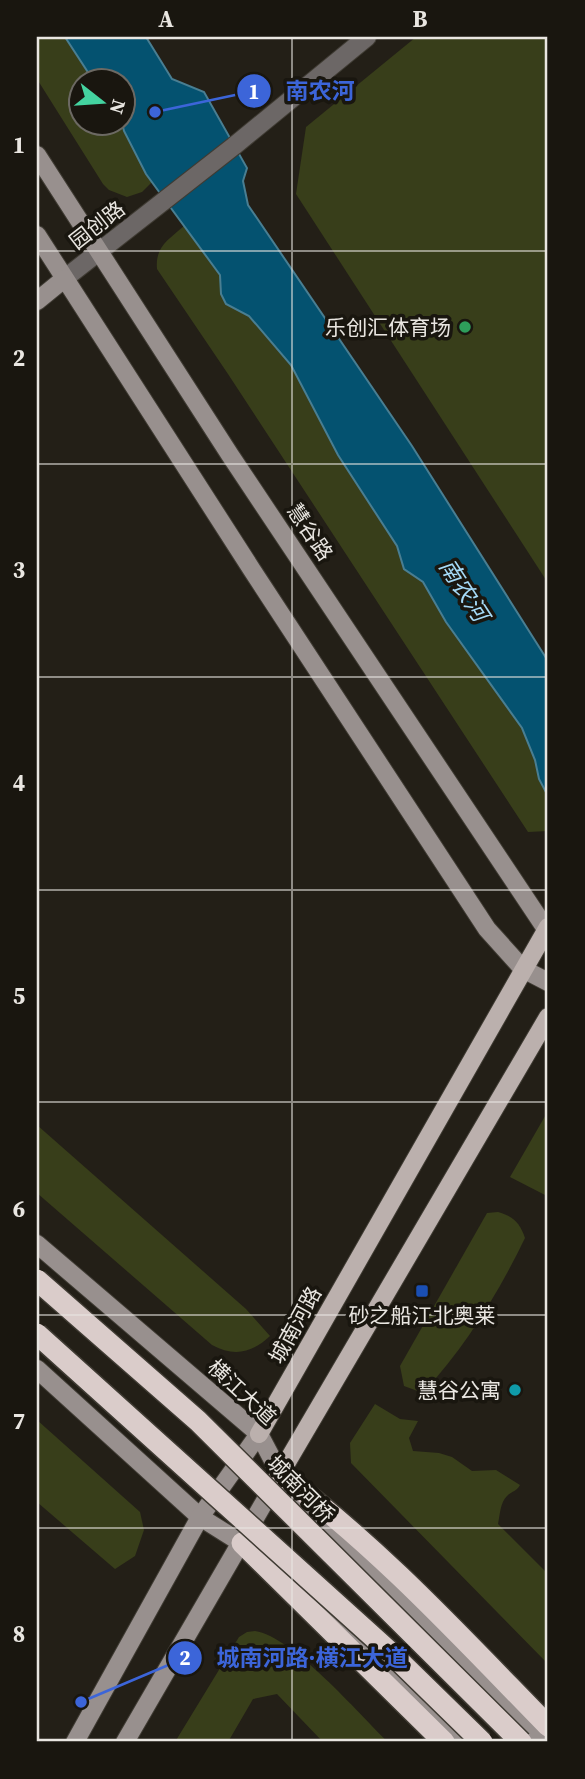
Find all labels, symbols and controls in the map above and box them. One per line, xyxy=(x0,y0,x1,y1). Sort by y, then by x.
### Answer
text: A xyxy=(158,3,174,35)
text: B xyxy=(413,3,428,35)
north arrow xyxy=(66,66,136,136)
callout: 南农河 xyxy=(237,69,369,113)
text: 南农河 xyxy=(286,75,355,107)
text: 1 xyxy=(248,77,260,106)
text: N xyxy=(104,97,133,118)
text: 1 xyxy=(13,129,25,161)
street label: 园创路 xyxy=(63,194,131,256)
place label: 乐创汇体育场 xyxy=(325,313,451,342)
marker: 乐创汇体育场 xyxy=(457,319,473,335)
text: 2 xyxy=(13,342,25,374)
street label: 慧谷路 xyxy=(280,498,340,566)
water label: 南农河 xyxy=(432,552,498,631)
text: 3 xyxy=(13,554,25,586)
text: 4 xyxy=(13,767,25,799)
text: 5 xyxy=(13,980,25,1012)
text: 6 xyxy=(13,1193,25,1225)
street label: 城南河路 xyxy=(262,1281,328,1369)
marker: 砂之船江北奥莱 xyxy=(414,1283,430,1299)
place label: 砂之船江北奥莱 xyxy=(349,1301,496,1330)
street label: 横江大道 xyxy=(201,1353,283,1431)
place label: 慧谷公寓 xyxy=(417,1376,501,1405)
marker: 慧谷公寓 xyxy=(507,1382,523,1398)
text: 7 xyxy=(13,1405,25,1437)
street label: 城南河桥 xyxy=(261,1449,341,1529)
text: 8 xyxy=(13,1618,25,1650)
callout: 城南河路·横江大道 xyxy=(168,1636,421,1680)
text: 城南河路·横江大道 xyxy=(217,1642,407,1674)
text: 2 xyxy=(179,1643,191,1672)

